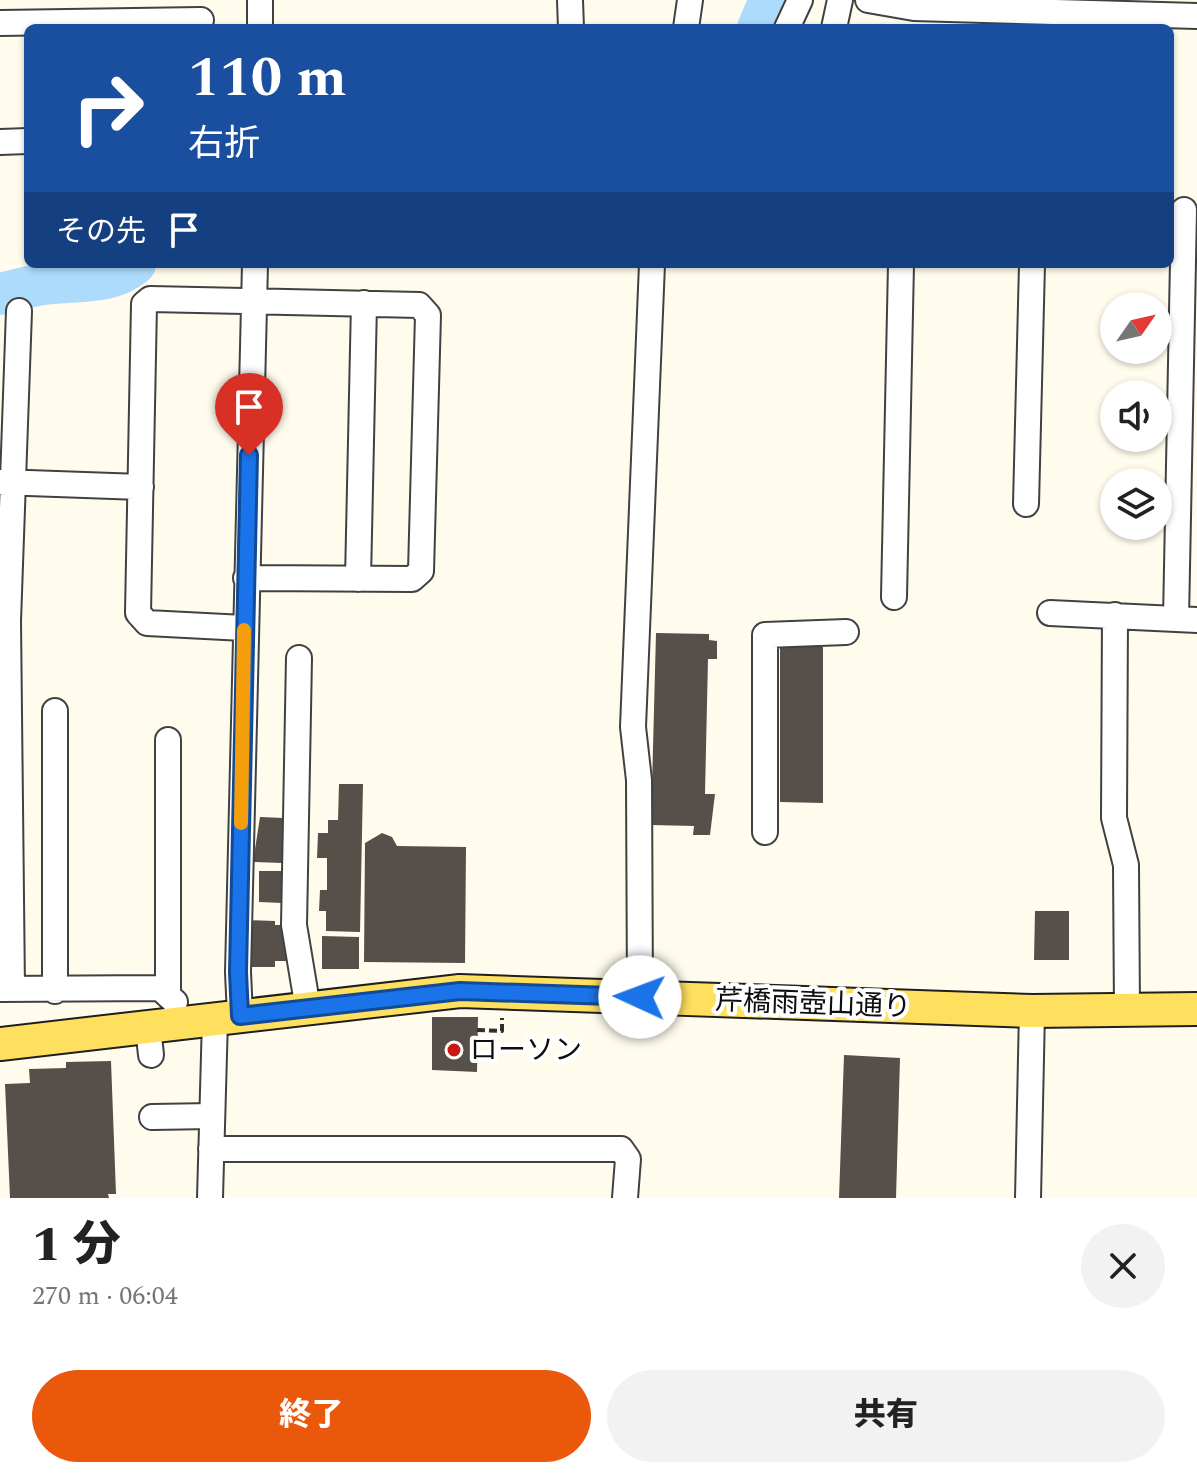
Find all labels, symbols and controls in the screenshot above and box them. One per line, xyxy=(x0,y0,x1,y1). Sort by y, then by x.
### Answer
text: 110 m xyxy=(188,36,347,121)
icon: right xyxy=(56,56,160,160)
text: 右折 xyxy=(188,117,260,172)
icon: arrive xyxy=(162,208,206,252)
text: その先 xyxy=(56,209,146,255)
north arrow xyxy=(1100,292,1172,364)
map controls xyxy=(1100,292,1172,540)
pin xyxy=(215,373,283,455)
button: sound xyxy=(1100,380,1172,452)
icon: arrive xyxy=(227,385,271,429)
button: layers xyxy=(1100,468,1172,540)
position arrow xyxy=(598,955,682,1039)
street label: 芹橋雨壺山通り xyxy=(714,979,912,1029)
place label: ローソン xyxy=(470,1029,582,1072)
marker: ローソン xyxy=(445,1041,463,1059)
text: 1 分 xyxy=(32,1209,121,1282)
button: close xyxy=(1081,1224,1165,1308)
text: 270 m · 06:04 xyxy=(32,1276,178,1316)
button: 終了 xyxy=(32,1370,591,1462)
button: 共有 xyxy=(607,1370,1165,1462)

